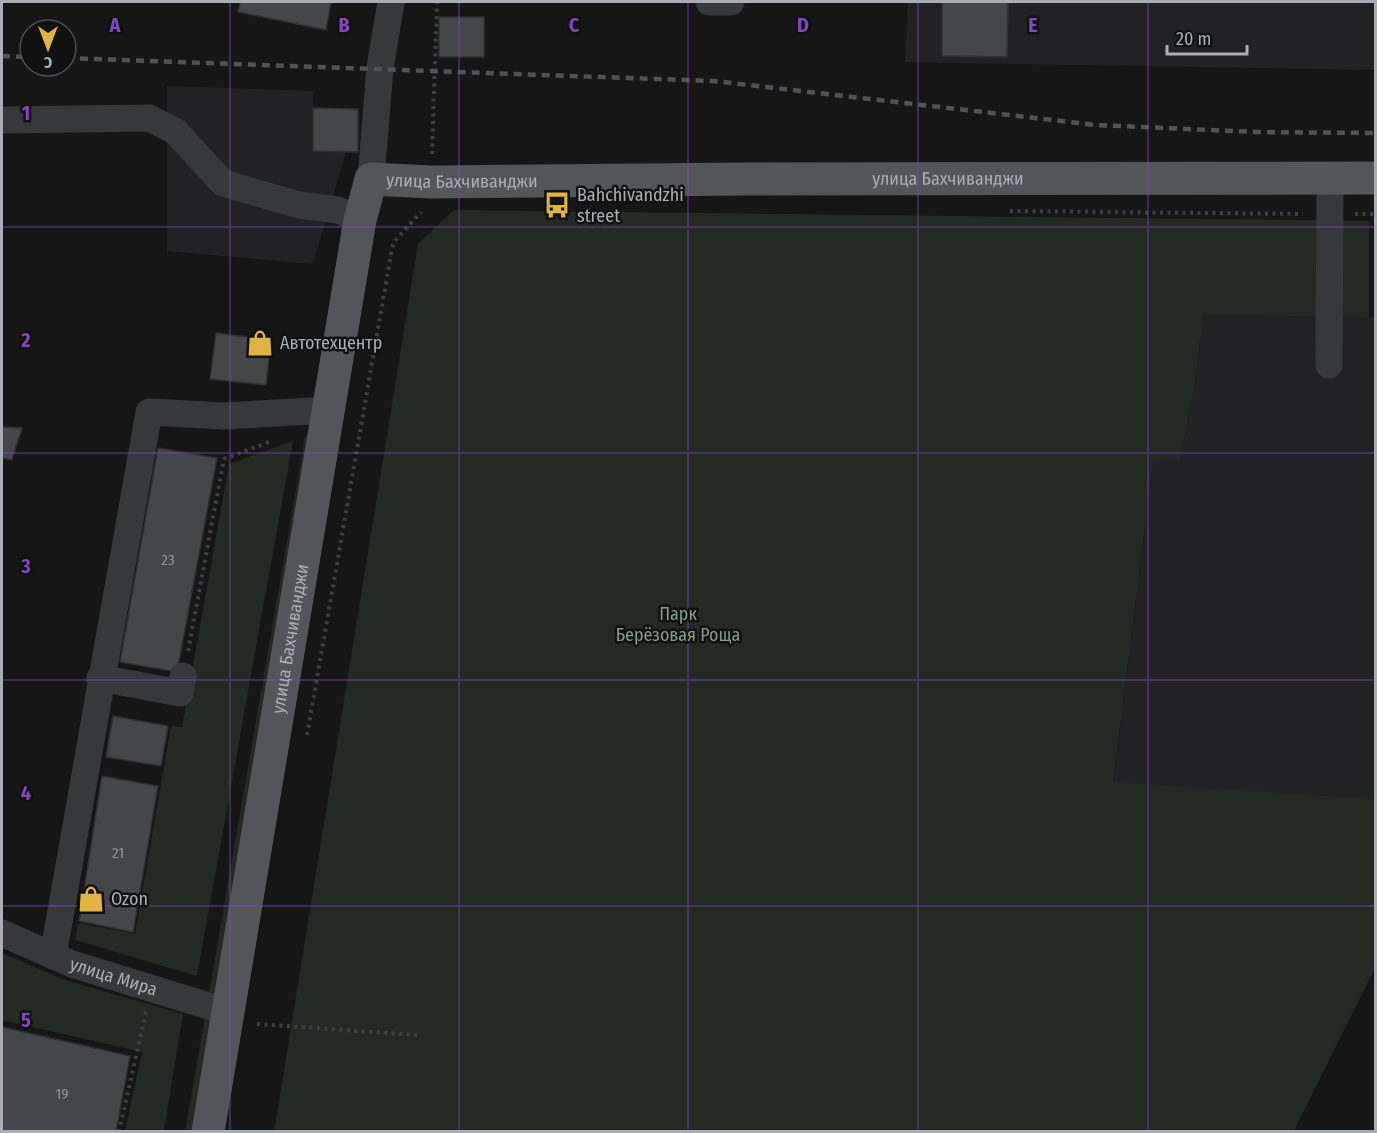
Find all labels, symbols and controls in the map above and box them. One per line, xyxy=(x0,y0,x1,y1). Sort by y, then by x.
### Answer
text: A xyxy=(109,13,122,37)
text: B xyxy=(338,13,350,37)
text: C xyxy=(569,13,580,37)
text: D xyxy=(797,13,809,37)
text: E xyxy=(1028,13,1038,37)
north arrow xyxy=(18,18,78,78)
scale bar xyxy=(1167,18,1246,56)
text: 20 m xyxy=(1176,28,1211,50)
text: С xyxy=(43,53,52,72)
text: 1 xyxy=(22,101,30,125)
street label: улица Бахчиванджи xyxy=(872,168,1024,190)
street label: улица Бахчиванджи xyxy=(386,169,538,193)
place label: Bahchivandzhi street xyxy=(577,184,684,227)
bus stop icon: Bahchivandzhi street xyxy=(542,190,572,220)
text: 2 xyxy=(20,328,31,352)
shop icon: Автотехцентр xyxy=(245,328,275,358)
place label: Автотехцентр xyxy=(280,332,382,354)
house number: 23 xyxy=(161,551,175,569)
text: 3 xyxy=(20,554,31,578)
street label: улица Бахчиванджи xyxy=(267,562,313,715)
park label: Парк Берёзовая Роща xyxy=(616,603,741,646)
text: 4 xyxy=(21,781,31,805)
house number: 21 xyxy=(112,844,124,862)
shop icon: Ozon xyxy=(76,884,106,914)
place label: Ozon xyxy=(111,888,148,910)
street label: улица Мира xyxy=(67,953,160,1001)
text: 5 xyxy=(21,1008,31,1032)
house number: 19 xyxy=(55,1085,69,1103)

